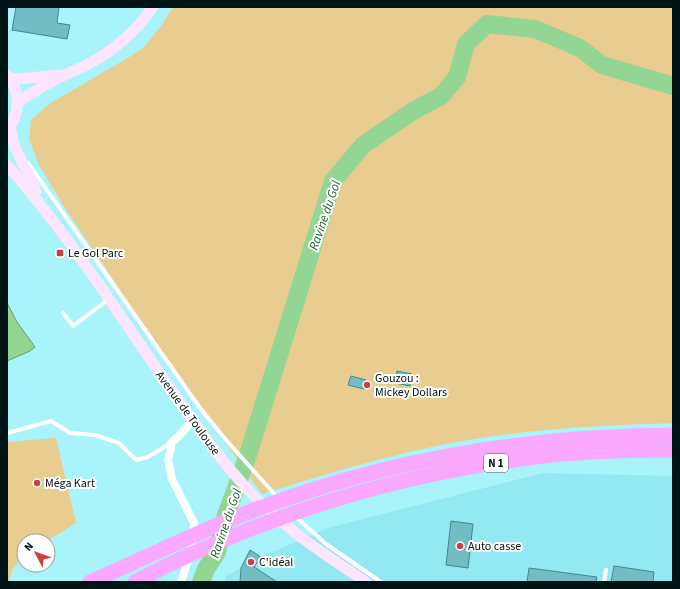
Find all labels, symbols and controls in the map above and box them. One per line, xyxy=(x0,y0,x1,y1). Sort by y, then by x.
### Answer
water label: Ravine du Gol xyxy=(305,177,346,253)
place label: Le Gol Parc xyxy=(68,245,124,262)
marker: Le Gol Parc xyxy=(55,248,65,258)
street label: Avenue de Toulouse xyxy=(151,368,224,459)
place label: Gouzou : Mickey Dollars xyxy=(375,370,447,401)
marker: Gouzou : Mickey Dollars xyxy=(362,380,372,390)
road number: N 1 xyxy=(484,454,508,472)
place label: Méga Kart xyxy=(45,475,95,492)
marker: Méga Kart xyxy=(32,478,42,488)
water label: Ravine du Gol xyxy=(206,485,247,561)
north arrow xyxy=(16,533,56,573)
place label: Auto casse xyxy=(468,538,521,555)
text: N xyxy=(21,539,37,554)
marker: Auto casse xyxy=(455,541,465,551)
place label: C'idéal xyxy=(259,554,293,571)
marker: C'idéal xyxy=(246,557,256,567)

